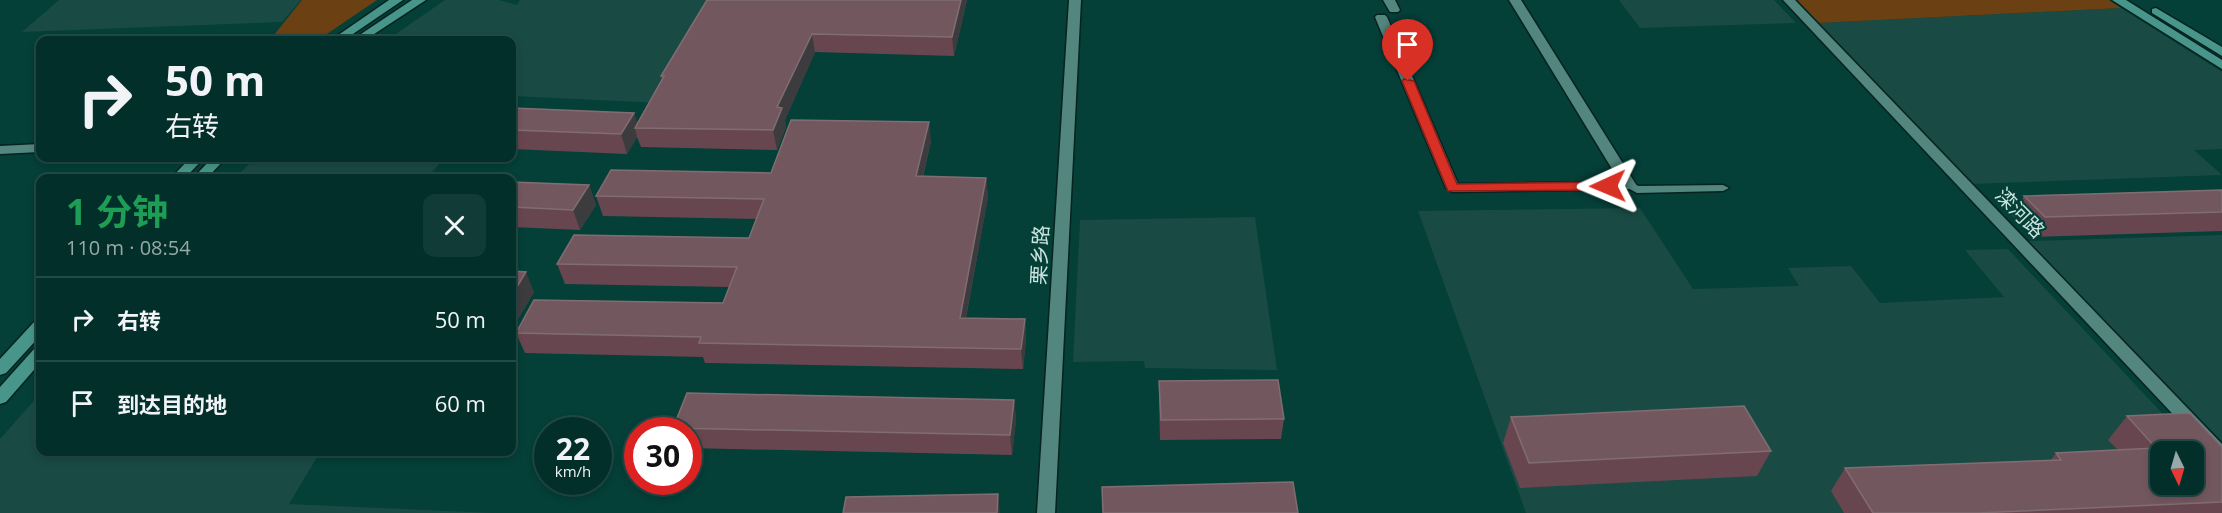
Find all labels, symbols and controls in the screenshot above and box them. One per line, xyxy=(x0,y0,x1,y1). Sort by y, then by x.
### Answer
pin xyxy=(1382,19,1433,81)
icon: arrive xyxy=(1391,28,1424,61)
text: 50 m xyxy=(165,51,265,108)
icon: right xyxy=(66,60,144,138)
text: 右转 xyxy=(165,107,219,144)
position arrow xyxy=(1576,154,1640,218)
street label: 滦河路 xyxy=(1990,182,2051,244)
text: 1 分钟 xyxy=(66,187,168,236)
button: close xyxy=(423,194,486,257)
street label: 栗乡路 xyxy=(1024,224,1055,286)
text: 110 m · 08:54 xyxy=(66,234,191,261)
icon: right xyxy=(66,303,99,336)
text: 50 m xyxy=(435,304,486,334)
text: 右转 xyxy=(117,305,161,335)
icon: arrive xyxy=(66,387,99,420)
text: 60 m xyxy=(435,388,486,418)
text: 到达目的地 xyxy=(117,389,227,419)
speed limit sign: 30 xyxy=(624,417,702,495)
text: 22 xyxy=(556,428,590,469)
north arrow xyxy=(2150,441,2204,495)
map controls xyxy=(2150,441,2204,495)
text: km/h xyxy=(555,461,591,481)

